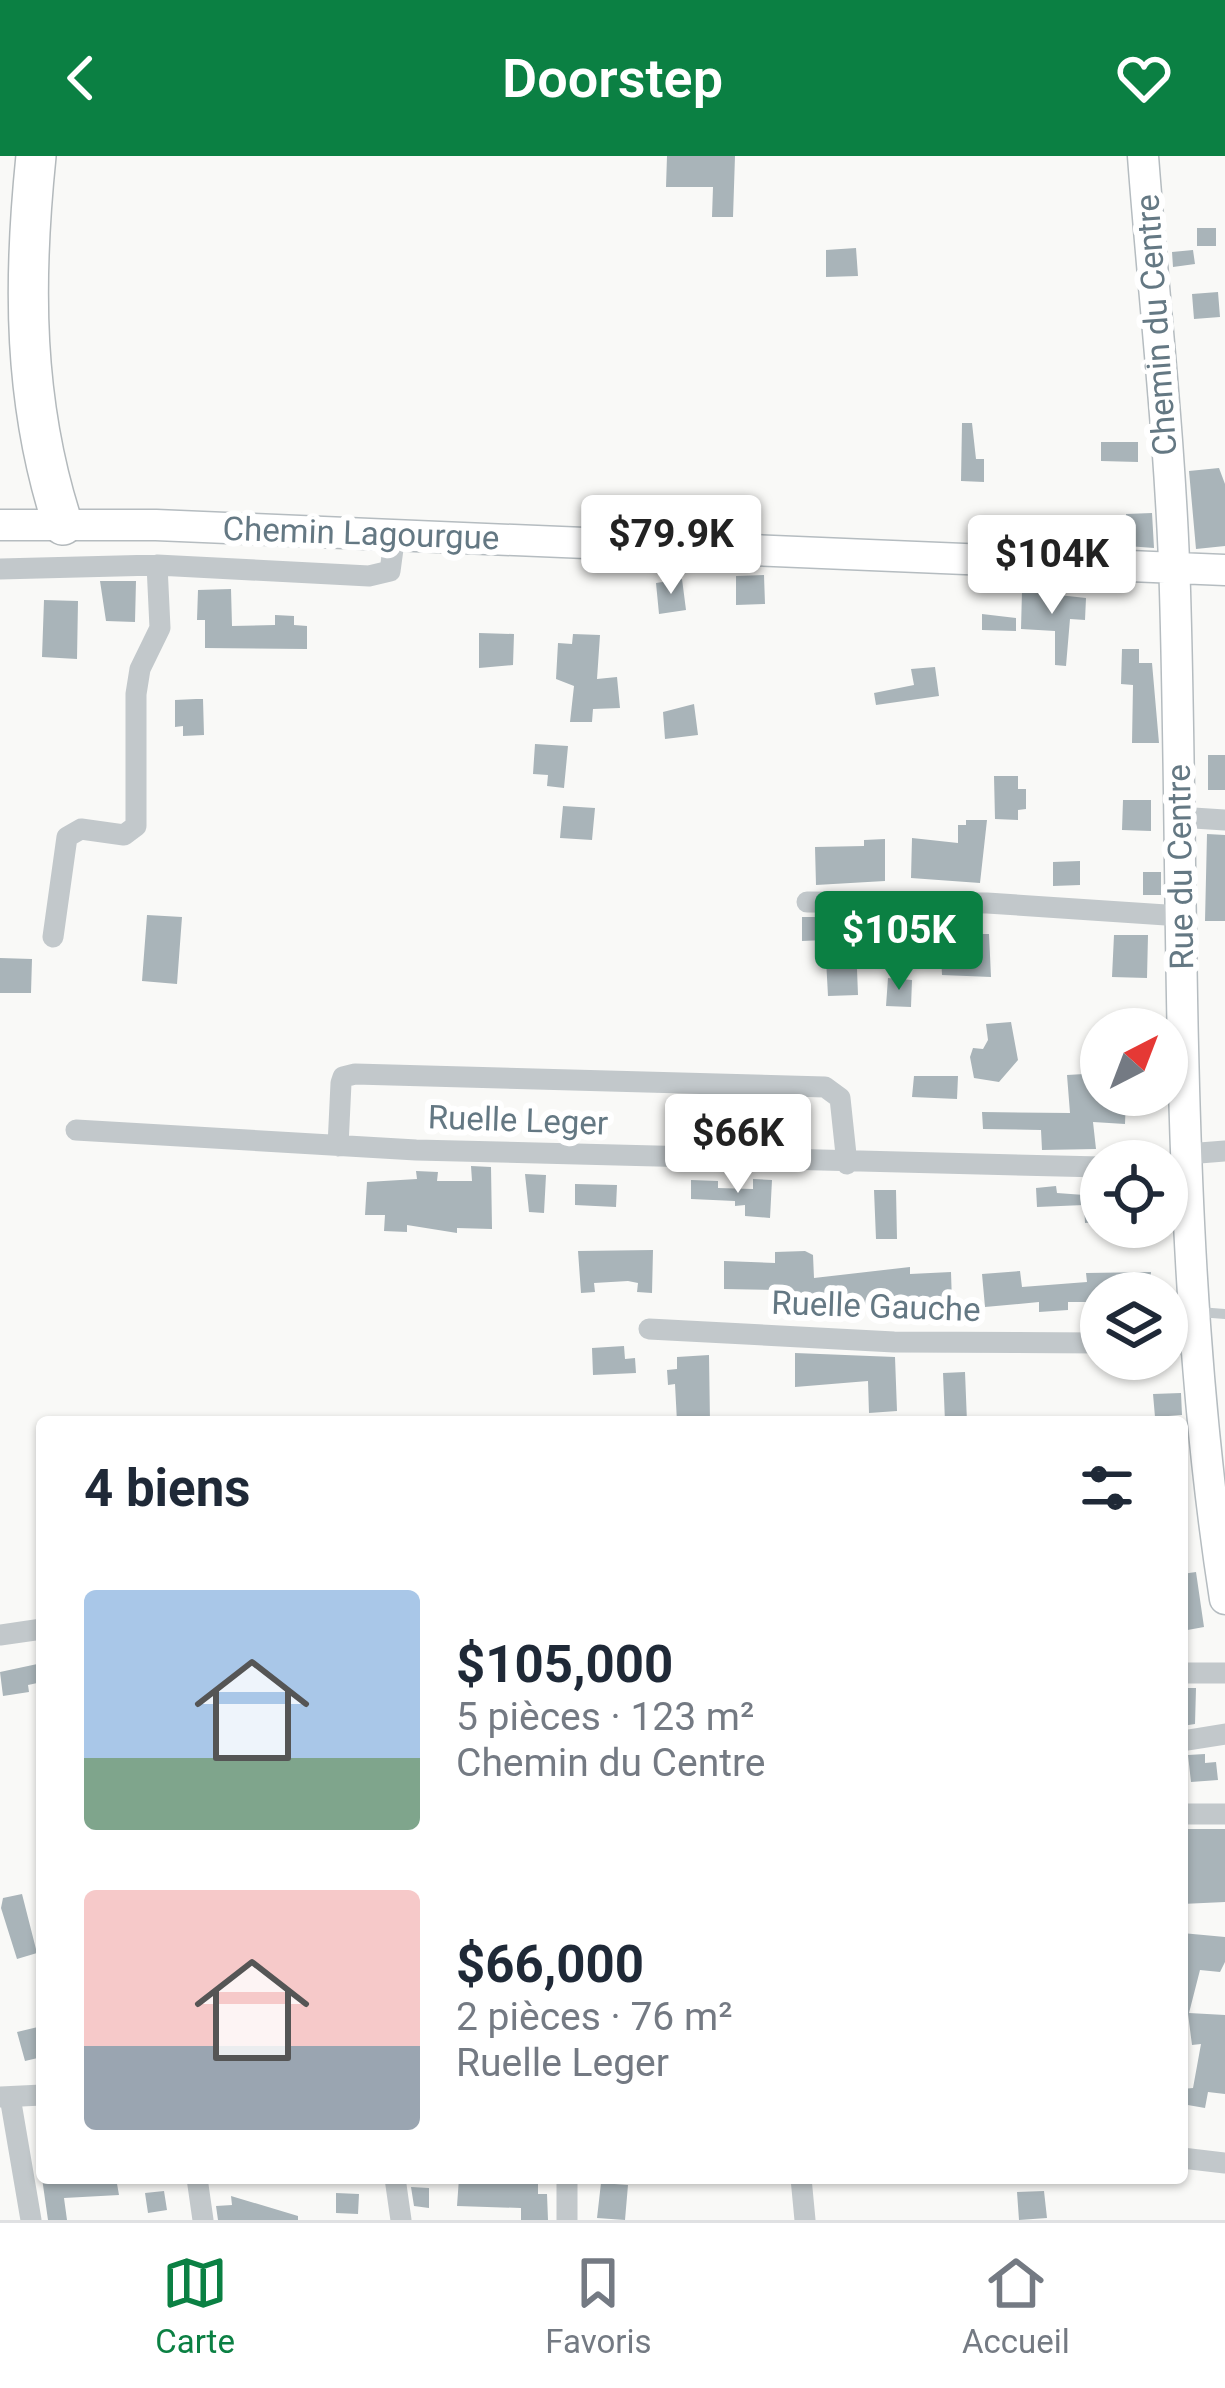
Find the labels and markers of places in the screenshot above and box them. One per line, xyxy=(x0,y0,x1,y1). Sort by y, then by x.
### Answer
pin: $79.9K xyxy=(573,495,769,597)
pin: $104K xyxy=(968,515,1136,617)
pin: $105K xyxy=(815,891,983,993)
pin: $66K xyxy=(667,1094,809,1196)

